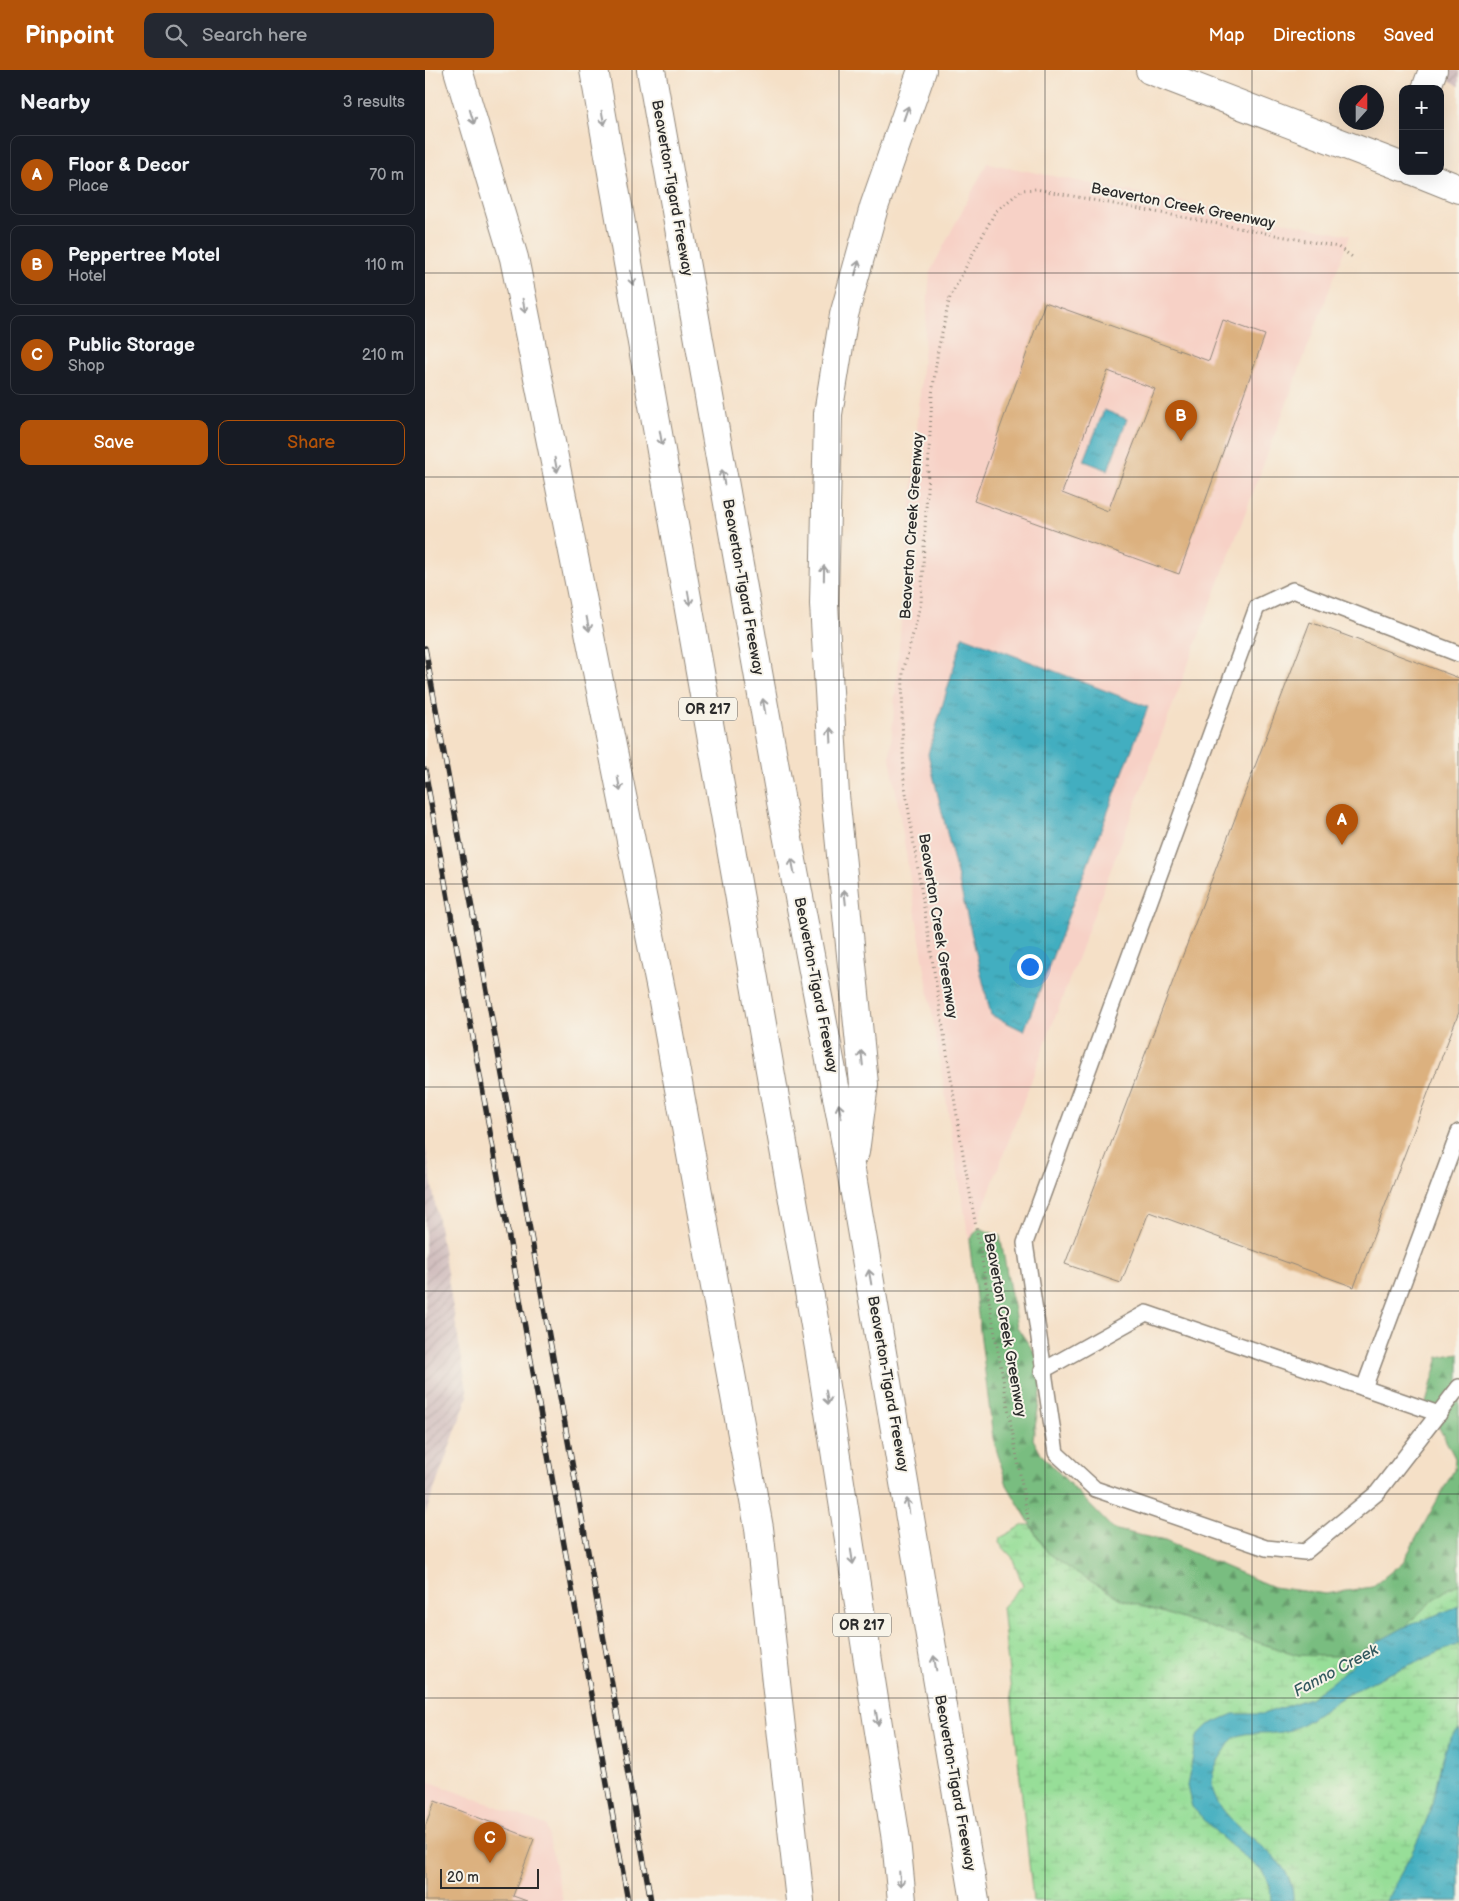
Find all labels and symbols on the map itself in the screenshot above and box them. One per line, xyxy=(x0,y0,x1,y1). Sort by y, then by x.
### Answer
north arrow xyxy=(1339,85,1384,130)
street label: Beaverton-Tigard Freeway xyxy=(647,98,697,278)
one-way arrow xyxy=(902,106,911,121)
one-way arrow xyxy=(468,108,478,124)
one-way arrow xyxy=(599,110,609,126)
street label: Beaverton Creek Greenway xyxy=(1089,179,1277,233)
one-way arrow xyxy=(853,260,863,276)
one-way arrow xyxy=(628,269,638,285)
one-way arrow xyxy=(519,297,529,313)
pin: B xyxy=(1165,400,1197,441)
one-way arrow xyxy=(656,429,666,445)
street label: Beaverton Creek Greenway xyxy=(896,432,928,620)
one-way arrow xyxy=(551,457,561,473)
one-way arrow xyxy=(718,469,727,485)
street label: Beaverton-Tigard Freeway xyxy=(718,497,768,677)
one-way arrow xyxy=(820,565,829,581)
one-way arrow xyxy=(684,589,694,605)
one-way arrow xyxy=(583,616,593,632)
road number: OR 217 xyxy=(679,698,737,720)
one-way arrow xyxy=(758,698,768,714)
one-way arrow xyxy=(827,727,836,743)
one-way arrow xyxy=(615,775,625,791)
pin: A xyxy=(1326,804,1358,845)
street label: Beaverton Creek Greenway xyxy=(914,832,962,1020)
one-way arrow xyxy=(788,858,797,874)
one-way arrow xyxy=(840,889,850,905)
street label: Beaverton-Tigard Freeway xyxy=(790,896,842,1075)
your location xyxy=(1017,954,1043,980)
one-way arrow xyxy=(857,1051,867,1067)
one-way arrow xyxy=(835,1103,844,1119)
street label: Beaverton Creek Greenway xyxy=(979,1231,1031,1419)
one-way arrow xyxy=(864,1270,874,1286)
street label: Beaverton-Tigard Freeway xyxy=(863,1294,913,1474)
one-way arrow xyxy=(822,1388,832,1404)
one-way arrow xyxy=(903,1499,913,1515)
one-way arrow xyxy=(847,1549,857,1565)
road number: OR 217 xyxy=(833,1614,891,1636)
water label: Fanno Creek xyxy=(1290,1640,1383,1701)
one-way arrow xyxy=(929,1656,939,1672)
street label: Beaverton-Tigard Freeway xyxy=(930,1693,980,1873)
one-way arrow xyxy=(872,1709,882,1725)
pin: C xyxy=(474,1822,506,1863)
scale bar xyxy=(440,1866,539,1889)
one-way arrow xyxy=(895,1870,905,1886)

